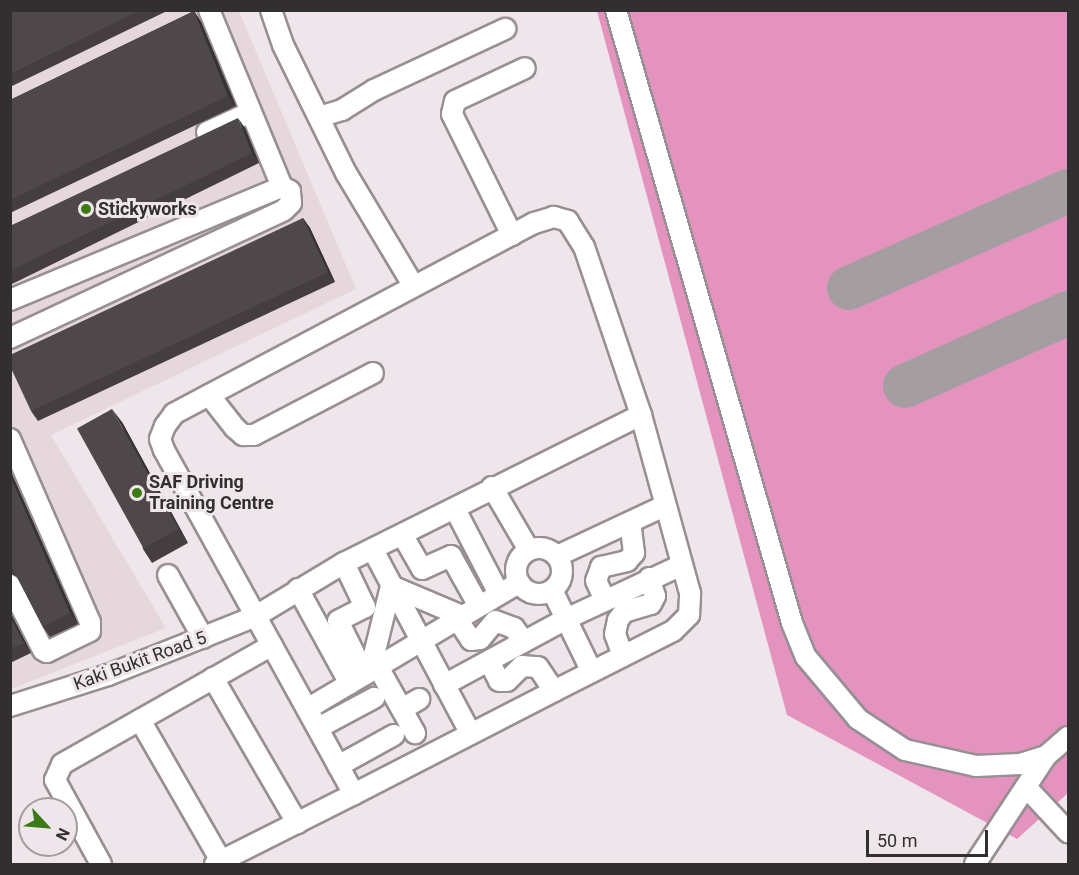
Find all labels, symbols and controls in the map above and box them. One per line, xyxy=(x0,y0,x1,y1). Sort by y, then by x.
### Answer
place label: Stickyworks xyxy=(98,198,197,220)
marker: Stickyworks xyxy=(79,202,93,216)
place label: SAF Driving Training Centre xyxy=(149,472,274,514)
marker: SAF Driving Training Centre xyxy=(130,486,144,500)
street label: Kaki Bukit Road 5 xyxy=(71,627,209,695)
north arrow xyxy=(18,797,78,857)
scale bar xyxy=(869,818,990,856)
text: N xyxy=(52,825,74,843)
text: 50 m xyxy=(877,830,917,851)

